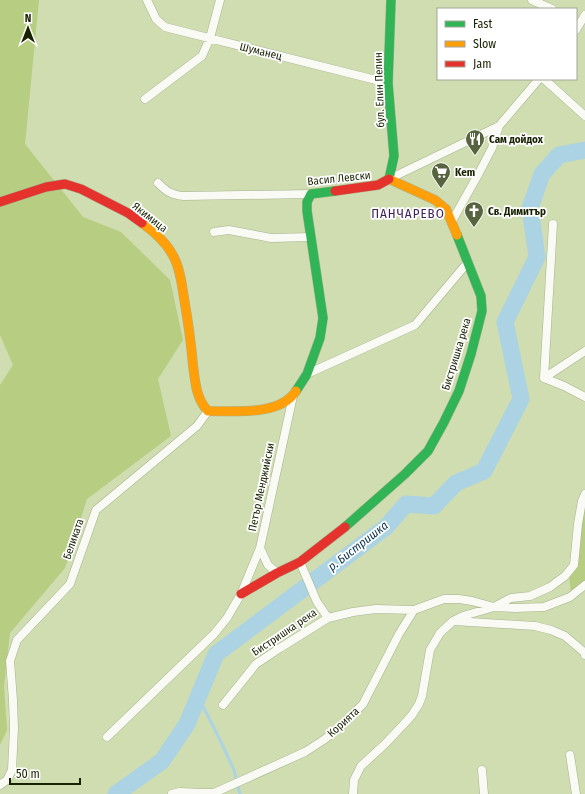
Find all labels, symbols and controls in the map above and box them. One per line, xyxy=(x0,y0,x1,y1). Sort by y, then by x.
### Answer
north arrow xyxy=(8,8,48,48)
legend xyxy=(437,8,577,80)
text: N xyxy=(25,12,31,25)
text: Fast xyxy=(473,17,492,31)
text: Slow xyxy=(473,37,496,51)
street label: Шуманец xyxy=(238,40,284,63)
street label: бул. Елин Пелин xyxy=(372,52,387,128)
text: Jam xyxy=(473,57,491,71)
restaurant icon: Сам дойдох xyxy=(464,128,486,156)
place label: Сам дойдох xyxy=(489,133,544,146)
supermarket icon: Kem xyxy=(430,161,452,189)
place label: Kem xyxy=(455,166,475,179)
street label: Васил Левски xyxy=(307,169,371,188)
street label: Якимица xyxy=(130,200,170,235)
church icon: Св. Димитър xyxy=(463,200,485,228)
place label: Св. Димитър xyxy=(488,205,546,218)
district label: ПАНЧАРЕВО xyxy=(371,206,445,221)
street label: Бистришка река xyxy=(439,316,474,392)
street label: Петър Менджийски xyxy=(246,442,277,533)
street label: Беликата xyxy=(60,517,87,561)
water label: р. Бистришка xyxy=(325,518,391,574)
street label: Бистришка река xyxy=(250,606,319,659)
street label: Корията xyxy=(325,705,362,740)
scale bar xyxy=(10,760,80,786)
text: 50 m xyxy=(16,767,40,781)

